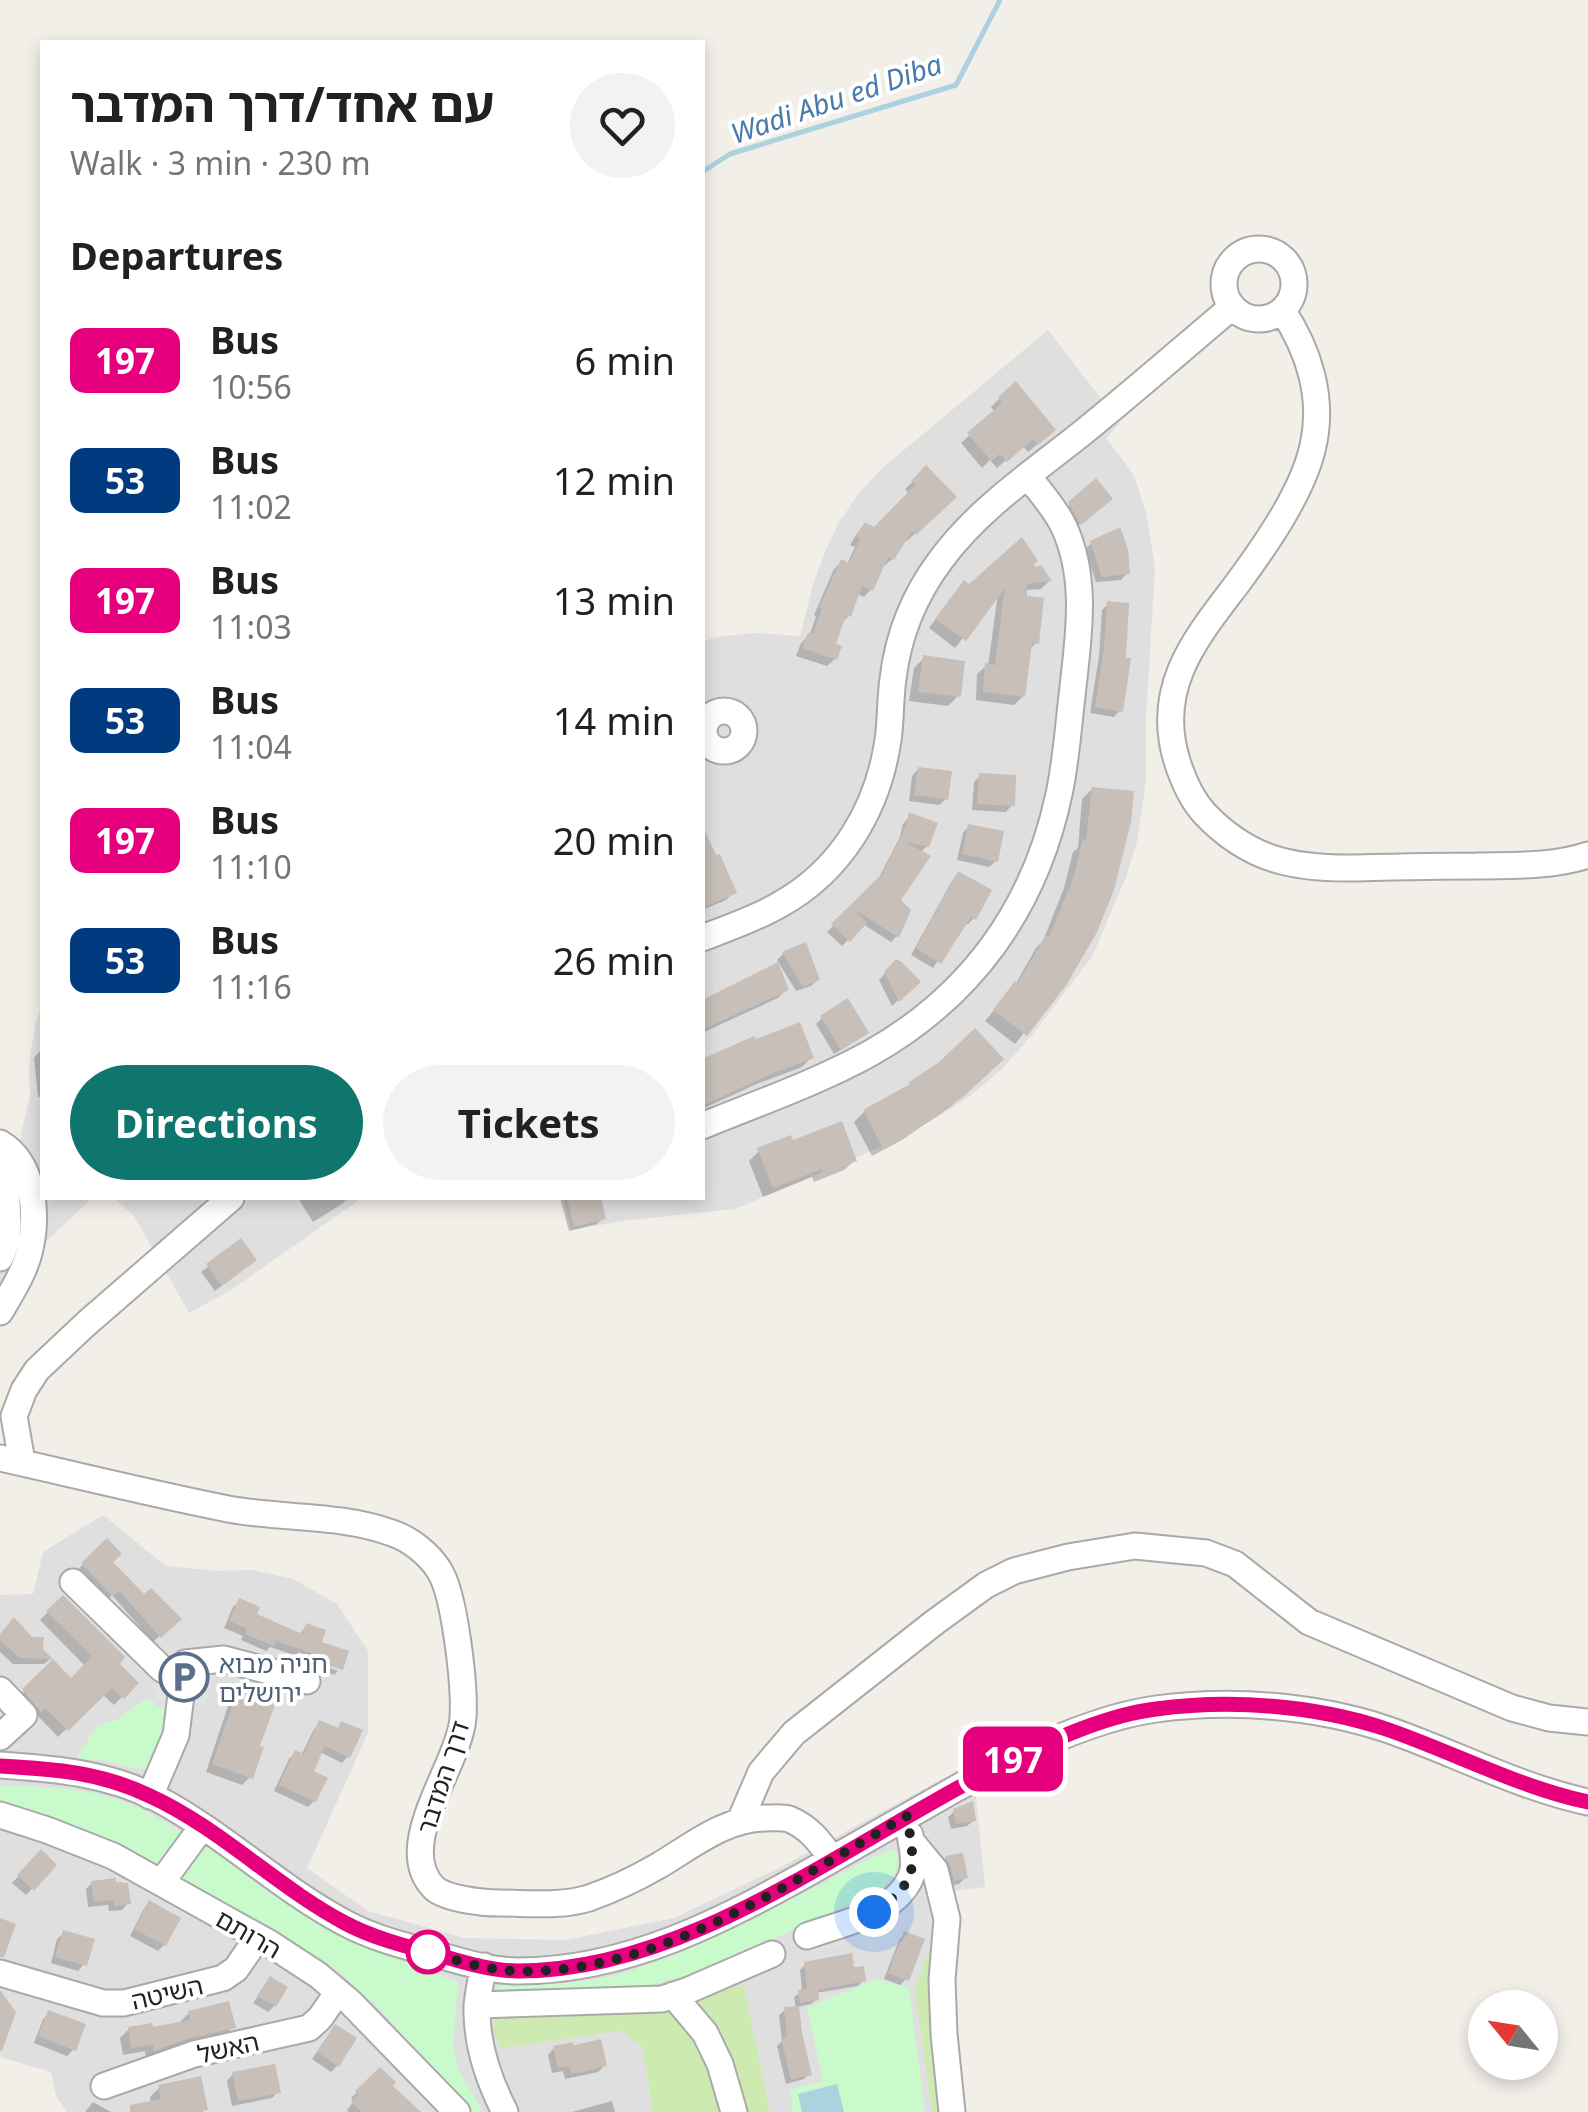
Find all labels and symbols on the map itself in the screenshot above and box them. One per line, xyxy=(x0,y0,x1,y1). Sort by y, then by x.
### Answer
water label: Wadi Abu ed Diba xyxy=(725,44,947,152)
place label: חניה מבוא ירושלים xyxy=(219,1646,328,1709)
parking icon: חניה מבוא ירושלים xyxy=(158,1651,210,1703)
street label: דרך המדבר xyxy=(408,1716,476,1838)
line badge: 197 xyxy=(956,1726,1070,1792)
your location xyxy=(849,1887,899,1937)
street label: הרותם xyxy=(210,1901,288,1965)
unlabelled marker xyxy=(407,1931,449,1973)
street label: השיטה xyxy=(128,1967,206,2017)
north arrow xyxy=(1468,1990,1558,2080)
street label: האשל xyxy=(194,2023,262,2071)

